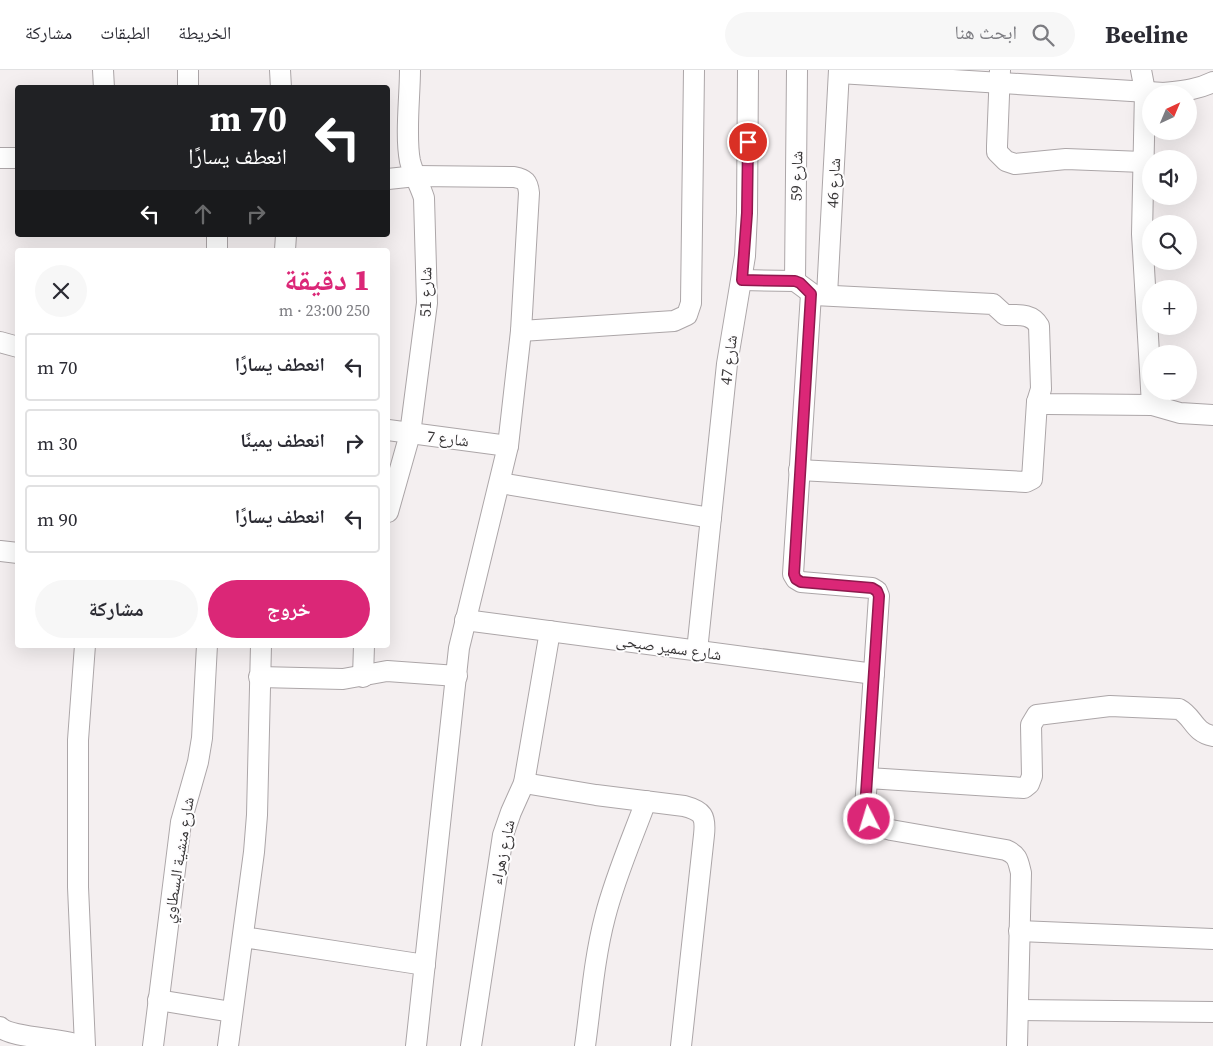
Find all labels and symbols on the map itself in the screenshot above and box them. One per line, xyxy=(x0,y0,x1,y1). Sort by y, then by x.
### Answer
north arrow xyxy=(1142,85,1198,140)
pin xyxy=(727,121,769,163)
street label: شارع 59 xyxy=(785,151,807,201)
street label: شارع 46 xyxy=(821,157,845,209)
street label: شارع 51 xyxy=(414,267,436,317)
street label: شارع 47 xyxy=(714,334,742,386)
street label: شارع 7 xyxy=(426,425,470,451)
street label: شارع سمير صبحى xyxy=(615,629,723,665)
position arrow xyxy=(842,792,894,844)
street label: شارع منشية البسطاوي xyxy=(157,795,201,925)
street label: شارع زهراء xyxy=(484,818,520,886)

